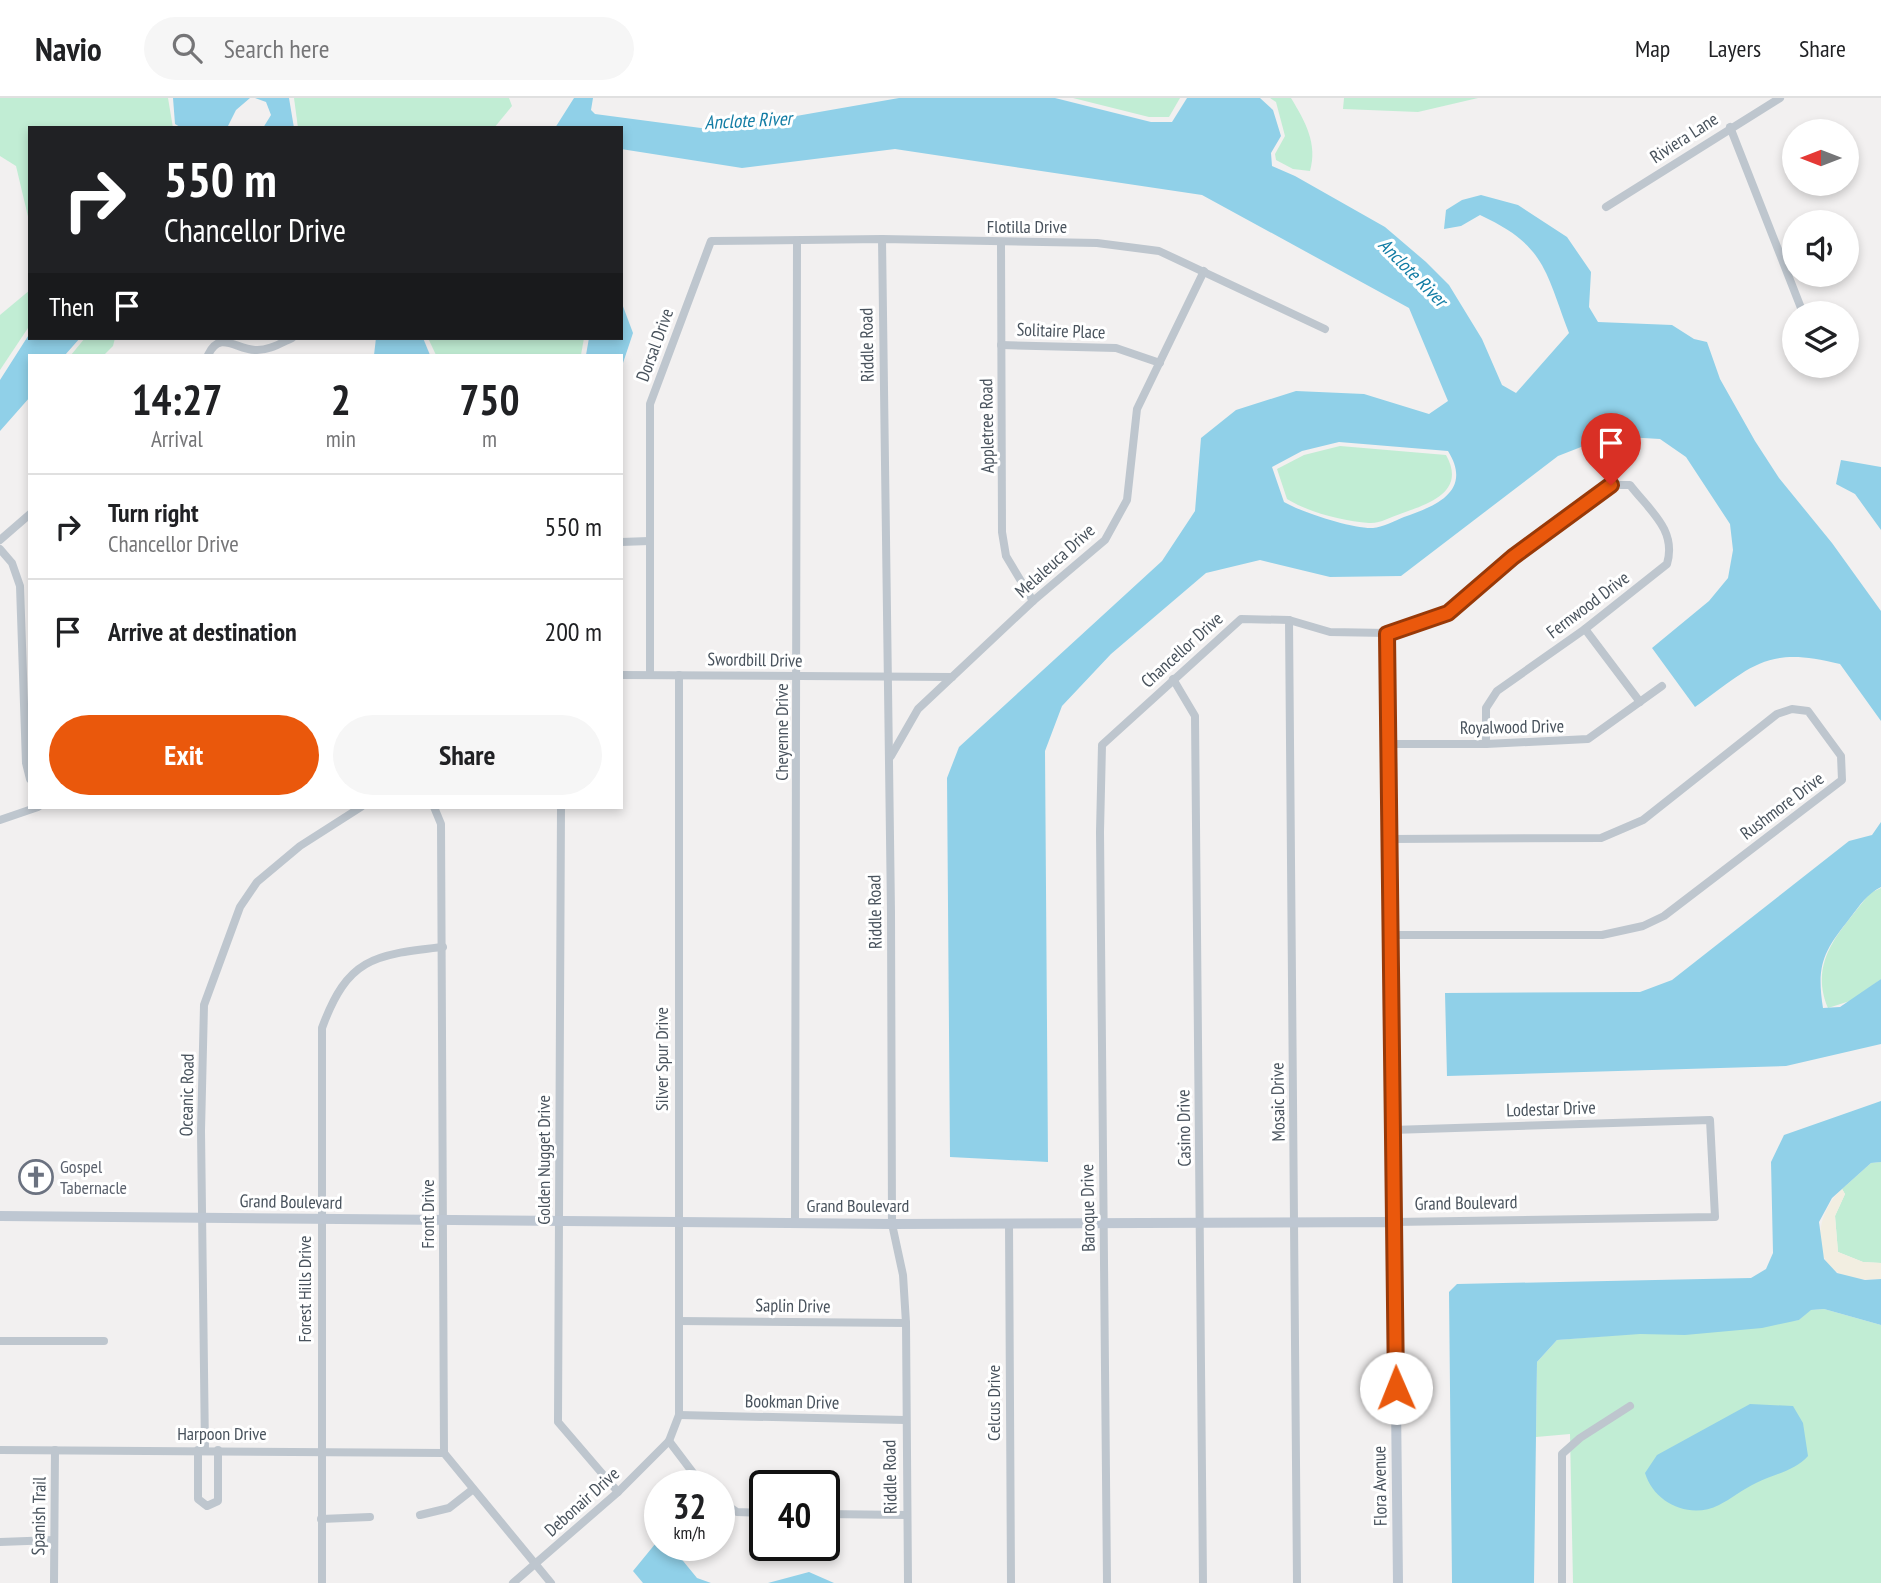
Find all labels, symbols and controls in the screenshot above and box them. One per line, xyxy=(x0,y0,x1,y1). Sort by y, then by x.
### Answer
search box xyxy=(144,17,634,80)
text: Navio xyxy=(35,27,102,70)
icon: search xyxy=(168,29,206,67)
text: Search here xyxy=(224,32,329,65)
text: Map xyxy=(1635,33,1670,64)
text: Layers xyxy=(1708,33,1761,64)
text: Share xyxy=(1799,33,1846,64)
water label: Anclote River xyxy=(704,106,795,134)
street label: Riviera Lane xyxy=(1645,107,1722,168)
north arrow xyxy=(1782,119,1858,196)
map controls xyxy=(1782,119,1859,378)
text: 550 m xyxy=(164,147,277,211)
icon: right xyxy=(49,154,140,245)
text: Chancellor Drive xyxy=(164,209,346,251)
button: sound xyxy=(1782,210,1859,287)
street label: Flotilla Drive xyxy=(987,215,1067,238)
water label: Anclote River xyxy=(1374,233,1454,313)
icon: arrive xyxy=(108,287,146,325)
text: Then xyxy=(49,290,94,323)
button: layers xyxy=(1782,301,1859,378)
street label: Dorsal Drive xyxy=(631,305,678,385)
street label: Riddle Road xyxy=(854,308,879,382)
street label: Solitaire Place xyxy=(1016,317,1106,344)
text: 14:27 xyxy=(131,372,222,427)
text: 2 xyxy=(331,372,351,427)
text: 750 xyxy=(459,372,520,427)
street label: Appletree Road xyxy=(974,378,999,474)
pin xyxy=(1581,413,1641,485)
text: Arrival xyxy=(151,424,203,453)
text: min xyxy=(326,424,356,453)
text: m xyxy=(482,424,497,453)
icon: arrive xyxy=(1592,424,1630,462)
text: Turn right xyxy=(108,496,199,529)
icon: right xyxy=(49,508,87,546)
text: 550 m xyxy=(544,510,602,543)
street label: Melaleuca Drive xyxy=(1010,519,1099,603)
text: Chancellor Drive xyxy=(108,529,239,558)
street label: Fernwood Drive xyxy=(1542,566,1634,643)
street label: Chancellor Drive xyxy=(1136,607,1227,692)
icon: arrive xyxy=(49,613,87,651)
text: Arrive at destination xyxy=(108,615,297,648)
text: 200 m xyxy=(544,615,602,648)
street label: Swordbill Drive xyxy=(707,647,803,672)
street label: Cheyenne Drive xyxy=(770,683,793,781)
street label: Royalwood Drive xyxy=(1460,714,1564,739)
button: Exit xyxy=(49,715,319,795)
button: Share xyxy=(333,715,602,795)
street label: Rushmore Drive xyxy=(1735,767,1828,845)
street label: Riddle Road xyxy=(862,875,887,949)
street label: Silver Spur Drive xyxy=(650,1007,673,1111)
street label: Oceanic Road xyxy=(174,1053,199,1137)
street label: Mosaic Drive xyxy=(1265,1062,1290,1142)
street label: Casino Drive xyxy=(1171,1089,1196,1167)
street label: Golden Nugget Drive xyxy=(532,1095,555,1225)
street label: Lodestar Drive xyxy=(1506,1095,1596,1122)
place label: Gospel Tabernacle xyxy=(60,1155,127,1199)
church icon: Gospel Tabernacle xyxy=(17,1158,55,1196)
street label: Baroque Drive xyxy=(1075,1164,1100,1252)
street label: Front Drive xyxy=(416,1179,439,1249)
street label: Grand Boulevard xyxy=(239,1189,343,1214)
street label: Grand Boulevard xyxy=(1414,1190,1518,1215)
street label: Grand Boulevard xyxy=(807,1194,909,1217)
street label: Forest Hills Drive xyxy=(293,1236,316,1342)
street label: Saplin Drive xyxy=(755,1293,831,1318)
position arrow xyxy=(1359,1351,1433,1425)
street label: Celcus Drive xyxy=(982,1365,1005,1441)
street label: Bookman Drive xyxy=(745,1389,839,1414)
street label: Harpoon Drive xyxy=(177,1422,267,1445)
street label: Riddle Road xyxy=(877,1440,902,1514)
street label: Flora Avenue xyxy=(1367,1446,1392,1526)
street label: Debonair Drive xyxy=(539,1462,624,1541)
speed limit sign: 40 xyxy=(749,1470,840,1561)
street label: Spanish Trail xyxy=(26,1476,51,1556)
text: 32 xyxy=(673,1483,706,1529)
text: km/h xyxy=(674,1521,705,1544)

